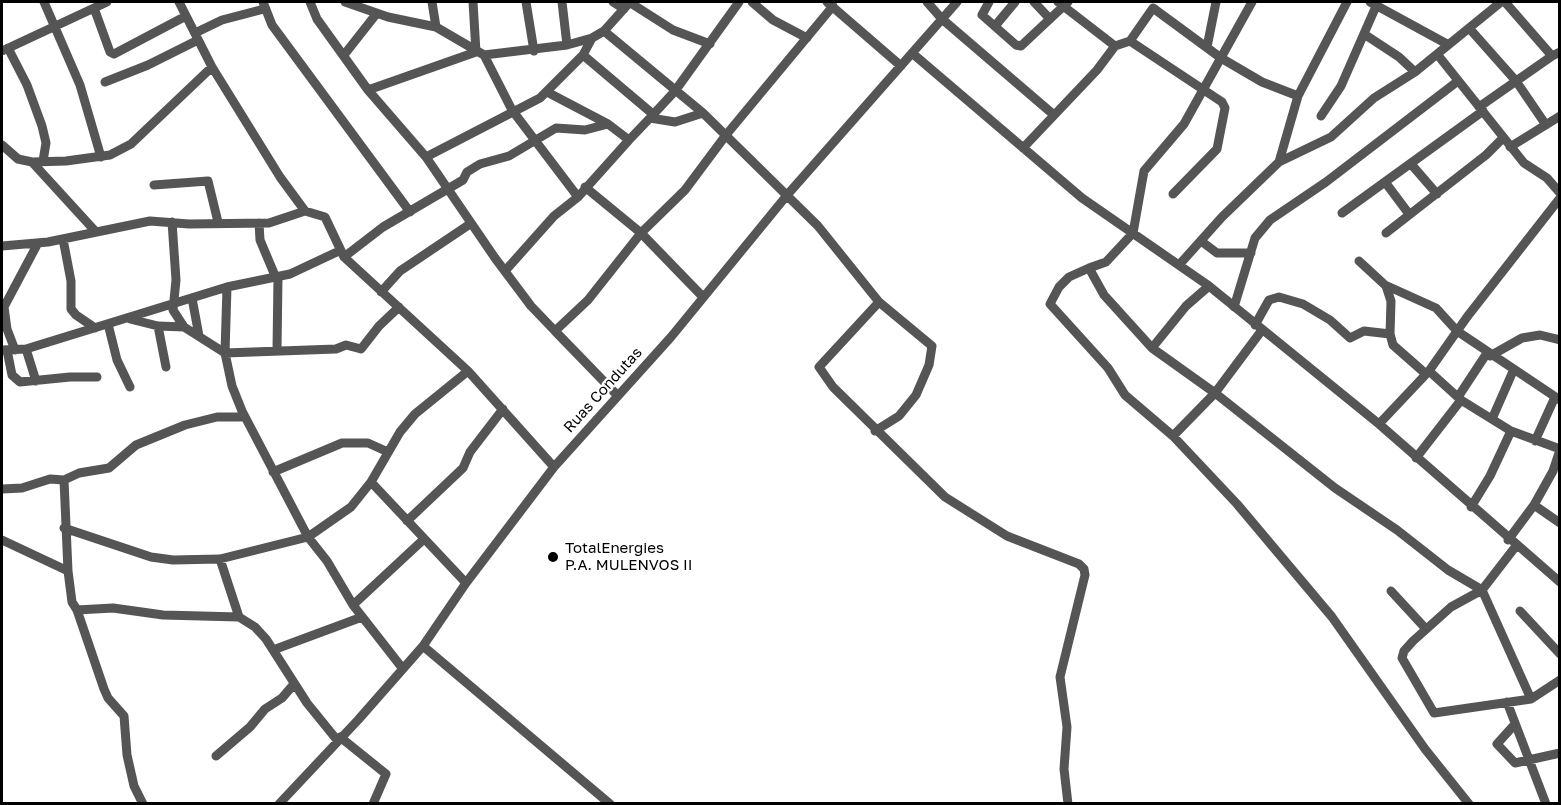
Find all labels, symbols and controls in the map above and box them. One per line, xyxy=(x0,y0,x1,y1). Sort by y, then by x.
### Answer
street label: Ruas Condutas xyxy=(560,344,646,436)
place label: TotalEnergies P.A. MULENVOS II xyxy=(565,539,692,574)
marker: TotalEnergies P.A. MULENVOS II xyxy=(546,550,560,564)

